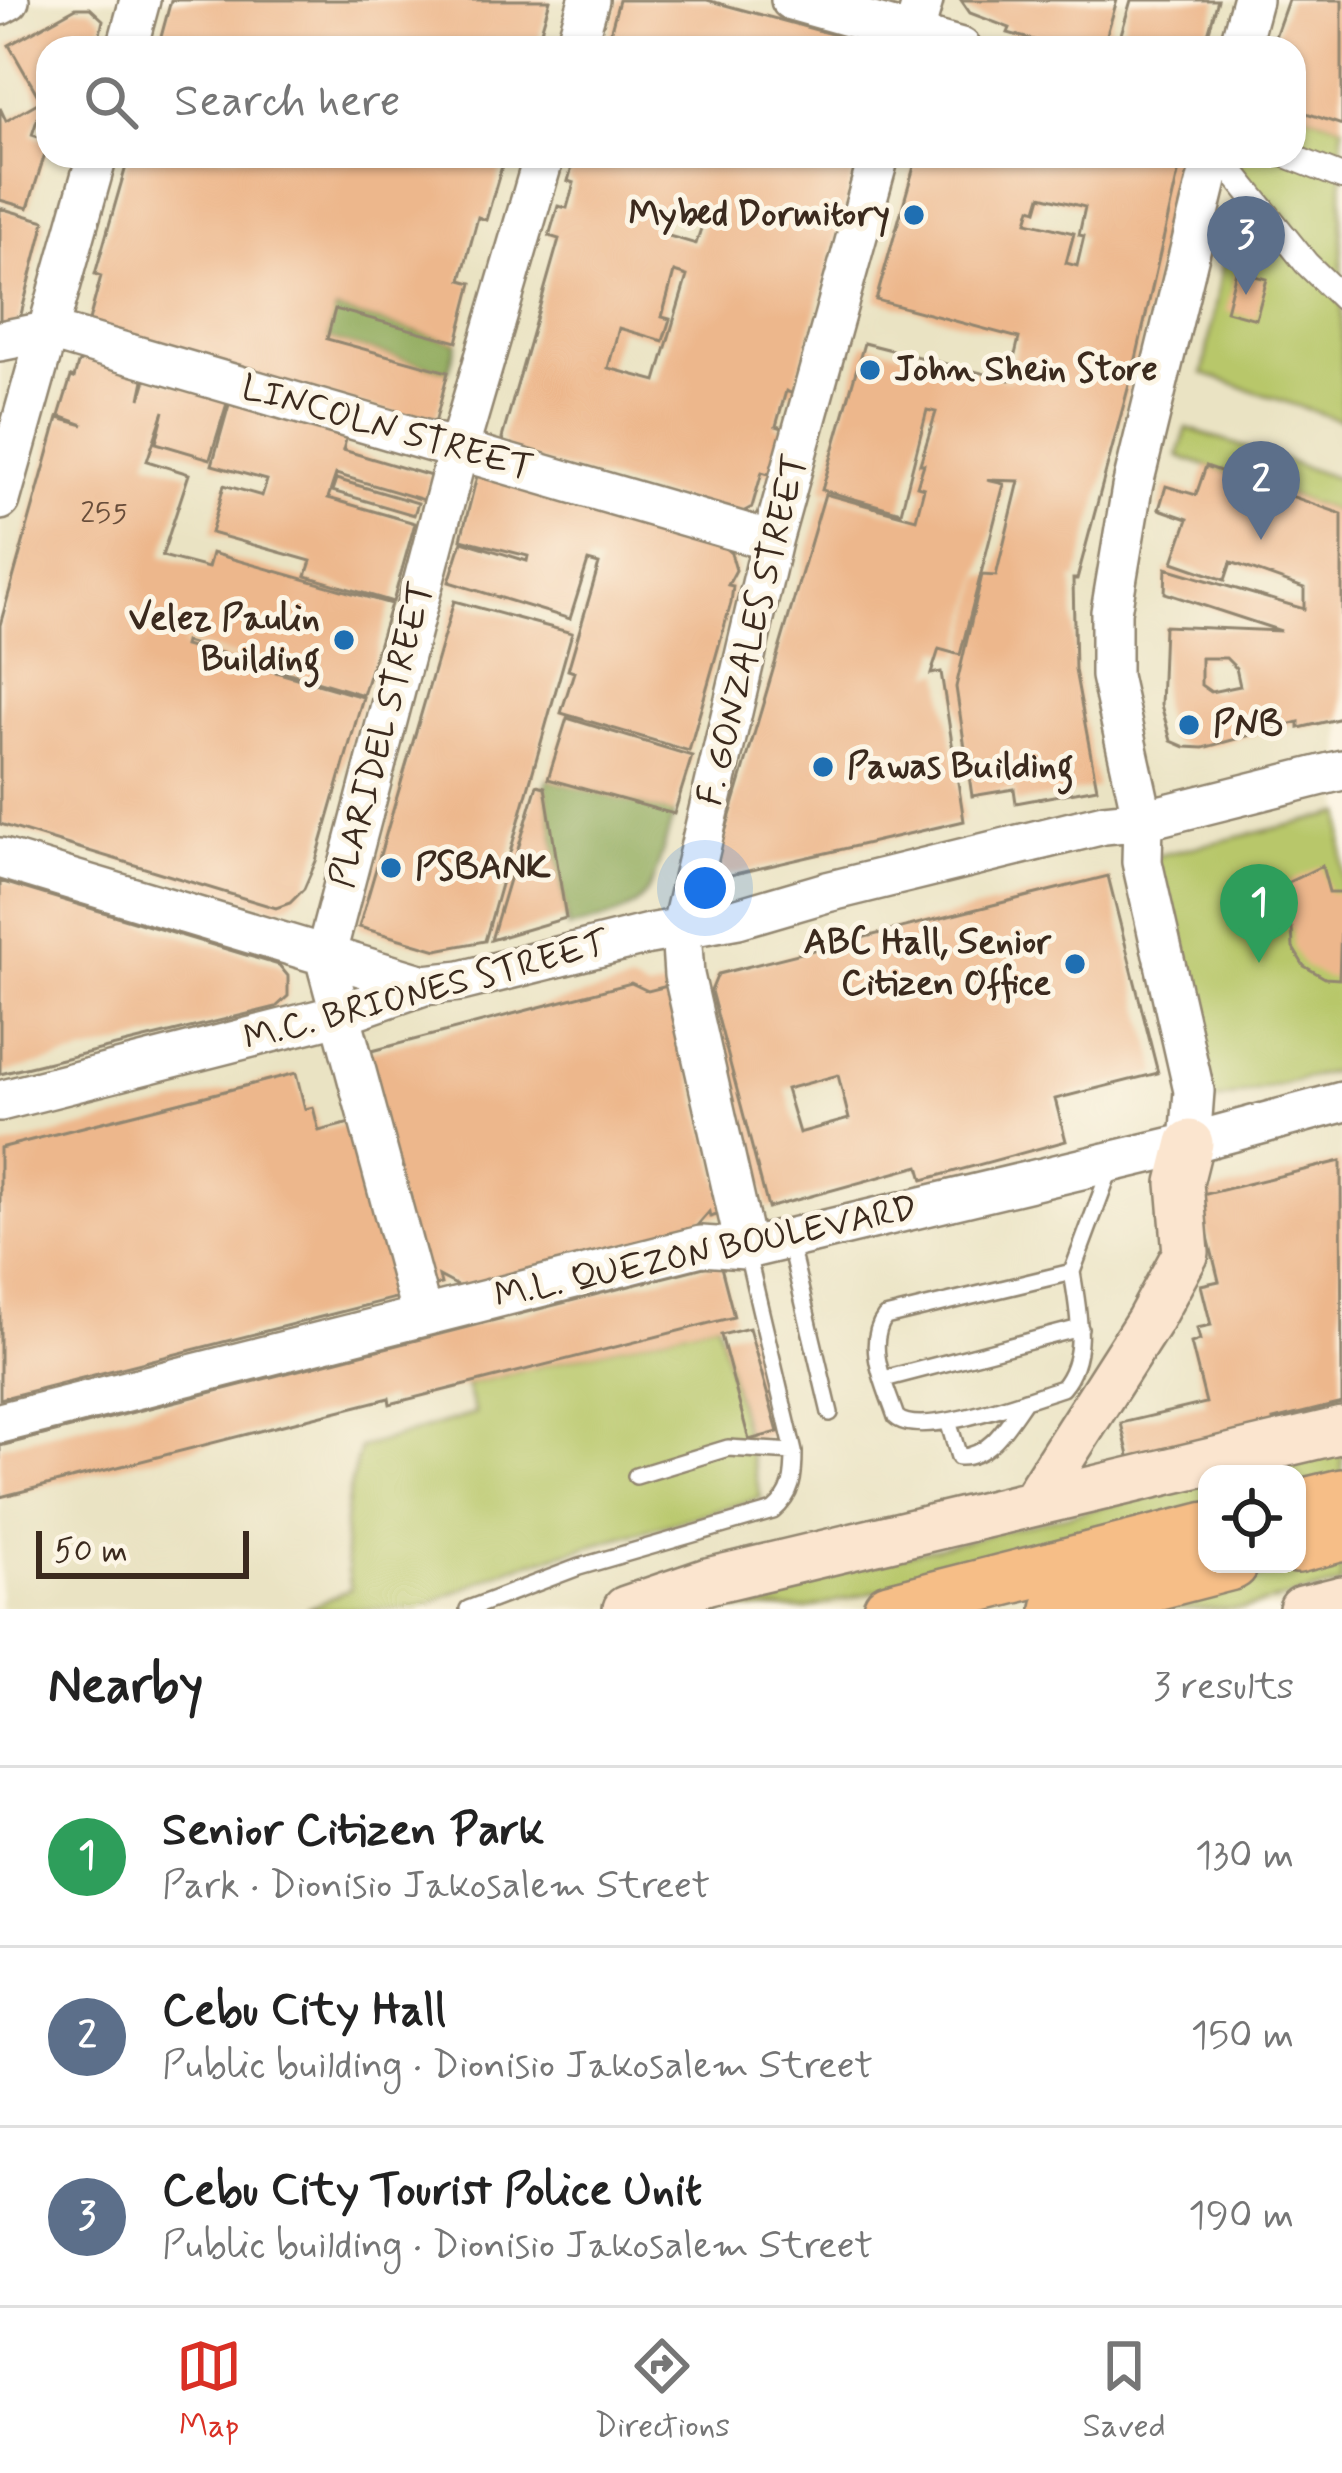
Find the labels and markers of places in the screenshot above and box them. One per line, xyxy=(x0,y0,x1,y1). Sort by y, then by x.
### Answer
place label: Mybed Dormitory xyxy=(628,192,890,239)
pin: 3 xyxy=(1207,196,1285,295)
marker: Mybed Dormitory xyxy=(901,202,927,228)
place label: John Shein Store xyxy=(894,347,1158,394)
marker: John Shein Store xyxy=(857,357,883,383)
pin: 2 xyxy=(1222,441,1300,540)
place label: Velez Paulin Building xyxy=(128,596,320,688)
marker: Velez Paulin Building xyxy=(331,627,357,653)
place label: PNB xyxy=(1213,702,1283,749)
marker: PNB xyxy=(1176,712,1202,738)
place label: Pawas Building xyxy=(847,744,1074,795)
marker: Pawas Building xyxy=(810,754,836,780)
place label: PSBANK xyxy=(415,845,551,892)
marker: PSBANK xyxy=(378,855,404,881)
pin: 1 xyxy=(1220,864,1298,963)
place label: ABC Hall, Senior Citizen Office xyxy=(803,920,1052,1008)
marker: ABC Hall, Senior Citizen Office xyxy=(1062,951,1088,977)

